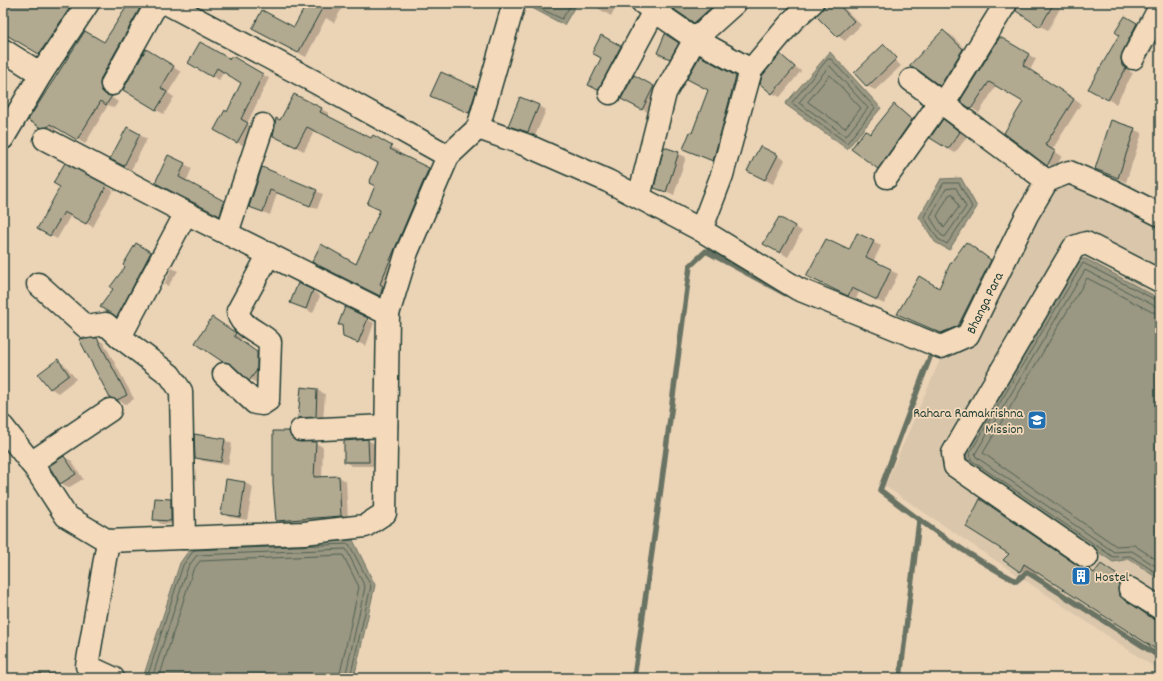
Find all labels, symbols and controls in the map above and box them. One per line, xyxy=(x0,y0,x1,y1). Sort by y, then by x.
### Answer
street label: Bhanga Para xyxy=(962,269,1010,338)
place label: Rahara Ramakrishna Mission xyxy=(913,404,1023,440)
school or university icon: Rahara Ramakrishna Mission xyxy=(1026,409,1048,431)
building icon: Hostel xyxy=(1070,565,1092,587)
place label: Hostel xyxy=(1095,568,1130,588)

